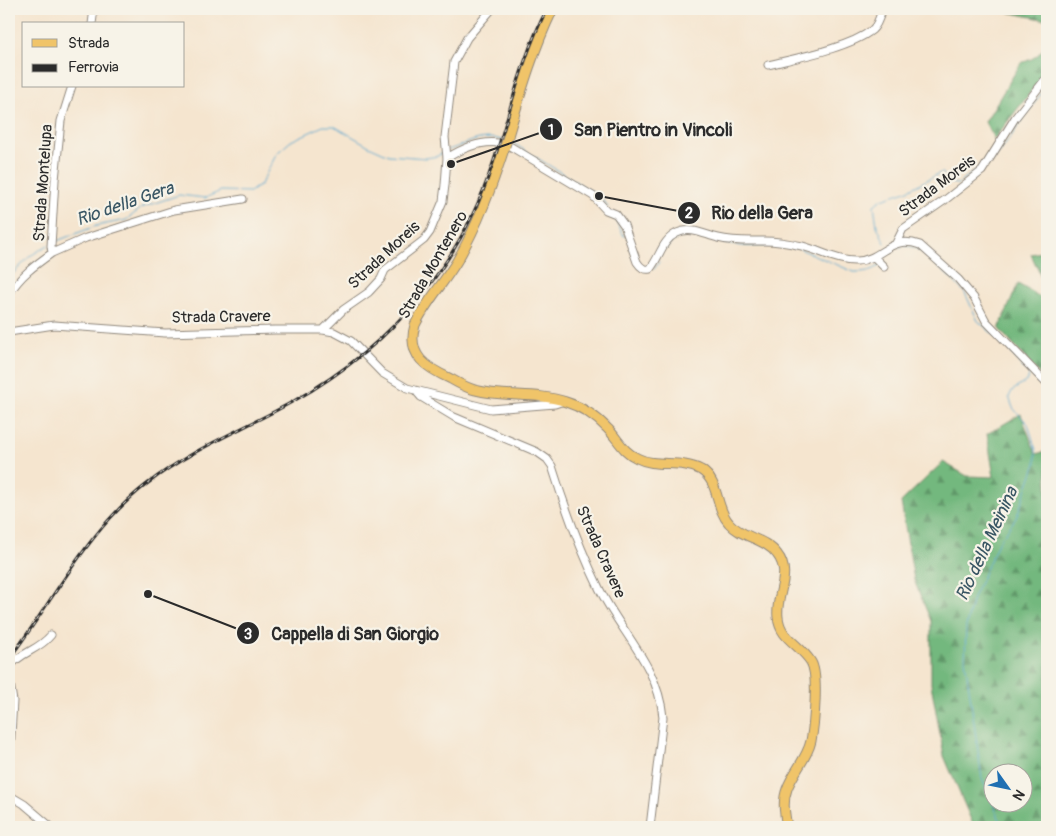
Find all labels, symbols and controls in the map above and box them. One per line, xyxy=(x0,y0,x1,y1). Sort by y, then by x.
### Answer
legend xyxy=(22,22,185,88)
text: Strada xyxy=(68,34,109,53)
text: Ferrovia xyxy=(68,58,119,77)
callout: San Pientro in Vincoli xyxy=(539,113,742,146)
text: San Pientro in Vincoli xyxy=(574,119,732,142)
text: 1 xyxy=(548,121,554,140)
street label: Strada Montelupa xyxy=(29,124,57,242)
street label: Strada Moreis xyxy=(895,151,979,221)
water label: Rio della Gera xyxy=(73,176,178,231)
callout: Rio della Gera xyxy=(677,196,823,229)
text: Rio della Gera xyxy=(711,202,813,225)
text: 2 xyxy=(685,204,693,223)
street label: Strada Montenero xyxy=(394,207,472,323)
street label: Strada Moreis xyxy=(344,217,424,293)
street label: Strada Cravere xyxy=(171,306,271,328)
water label: Rio della Meinina xyxy=(951,482,1024,604)
street label: Strada Cravere xyxy=(572,503,630,601)
callout: Cappella di San Giorgio xyxy=(236,617,448,650)
text: Cappella di San Giorgio xyxy=(271,623,439,646)
text: 3 xyxy=(244,625,252,644)
north arrow xyxy=(984,764,1034,814)
text: N xyxy=(1009,786,1028,803)

